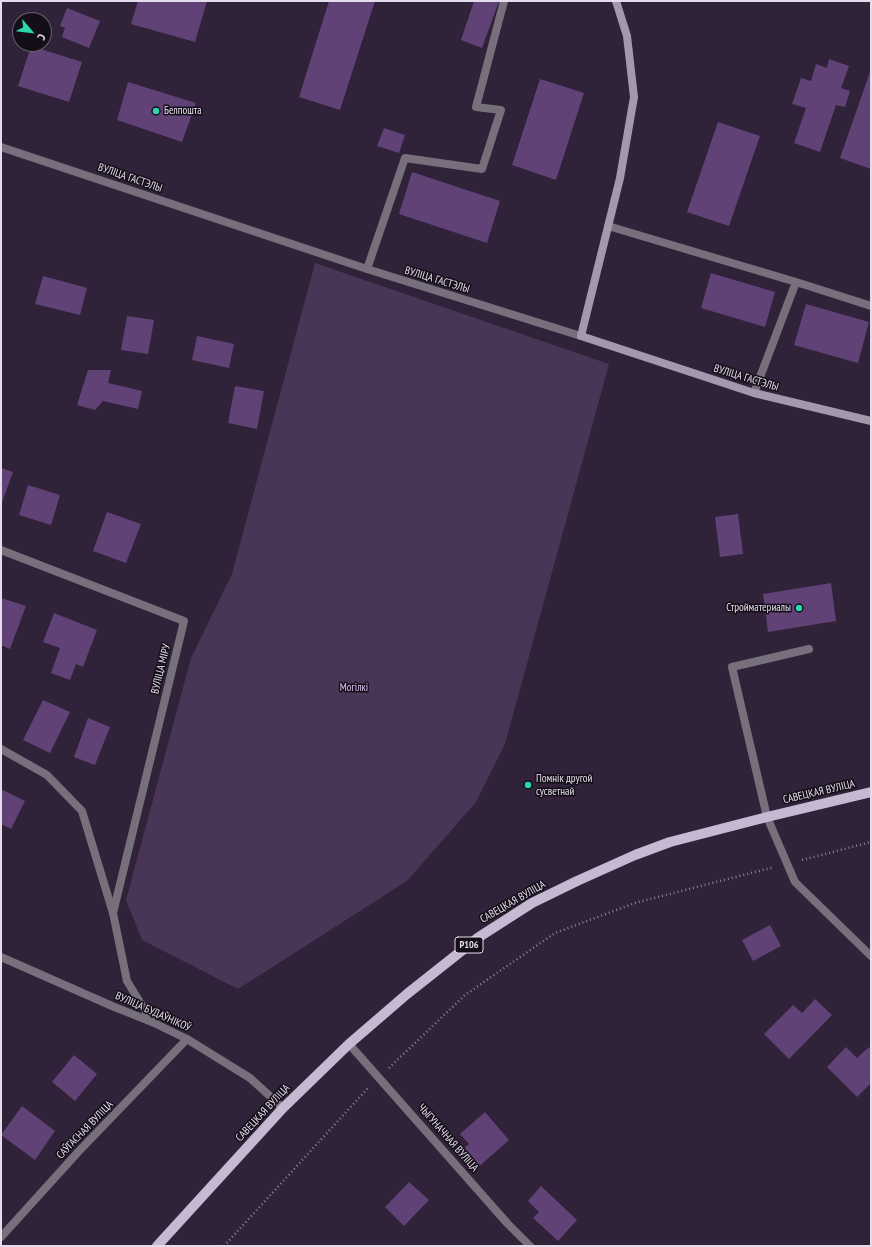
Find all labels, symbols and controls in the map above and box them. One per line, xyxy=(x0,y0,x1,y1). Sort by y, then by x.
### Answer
north arrow xyxy=(12,12,52,52)
text: С xyxy=(34,32,49,43)
place label: Белпошта xyxy=(164,104,202,118)
marker: Белпошта xyxy=(151,106,161,116)
street label: ВУЛІЦА ГАСТЭЛЫ xyxy=(96,161,164,195)
street label: ВУЛІЦА ГАСТЭЛЫ xyxy=(403,264,471,296)
street label: ВУЛІЦА ГАСТЭЛЫ xyxy=(712,362,780,394)
place label: Стройматериалы xyxy=(726,601,791,615)
marker: Стройматериалы xyxy=(794,603,804,613)
street label: ВУЛІЦА МІРУ xyxy=(148,643,174,695)
park label: Могілкі xyxy=(340,681,368,695)
place label: Помнік другой сусветнай xyxy=(536,772,592,798)
street label: САВЕЦКАЯ ВУЛІЦА xyxy=(782,777,856,807)
marker: Помнік другой сусветнай xyxy=(523,780,533,790)
street label: САВЕЦКАЯ ВУЛІЦА xyxy=(478,878,548,926)
road number: Р106 xyxy=(455,937,483,953)
street label: ВУЛІЦА БУДАЎНІКОЎ xyxy=(113,989,193,1035)
street label: САВЕЦКАЯ ВУЛІЦА xyxy=(233,1082,293,1144)
street label: САЎГАСНАЯ ВУЛІЦА xyxy=(54,1098,116,1162)
street label: ЧЫГУНАЧНАЯ ВУЛІЦА xyxy=(415,1101,481,1175)

